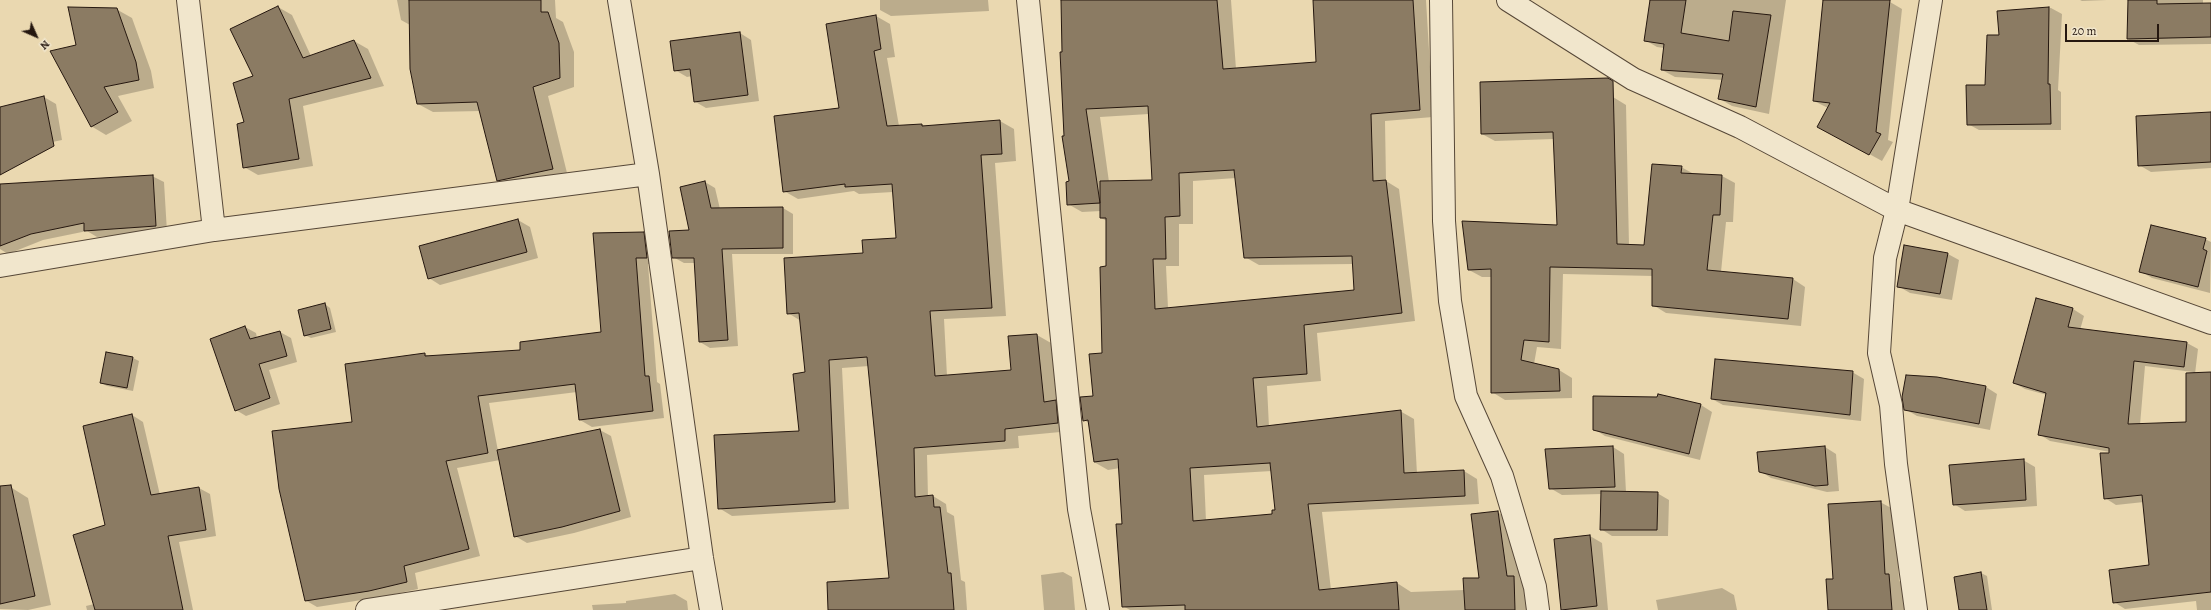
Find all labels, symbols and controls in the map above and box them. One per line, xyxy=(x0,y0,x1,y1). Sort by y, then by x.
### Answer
north arrow xyxy=(16,16,56,56)
scale bar xyxy=(2067,16,2161,42)
text: 20 m xyxy=(2072,23,2096,39)
text: N xyxy=(37,37,53,53)

